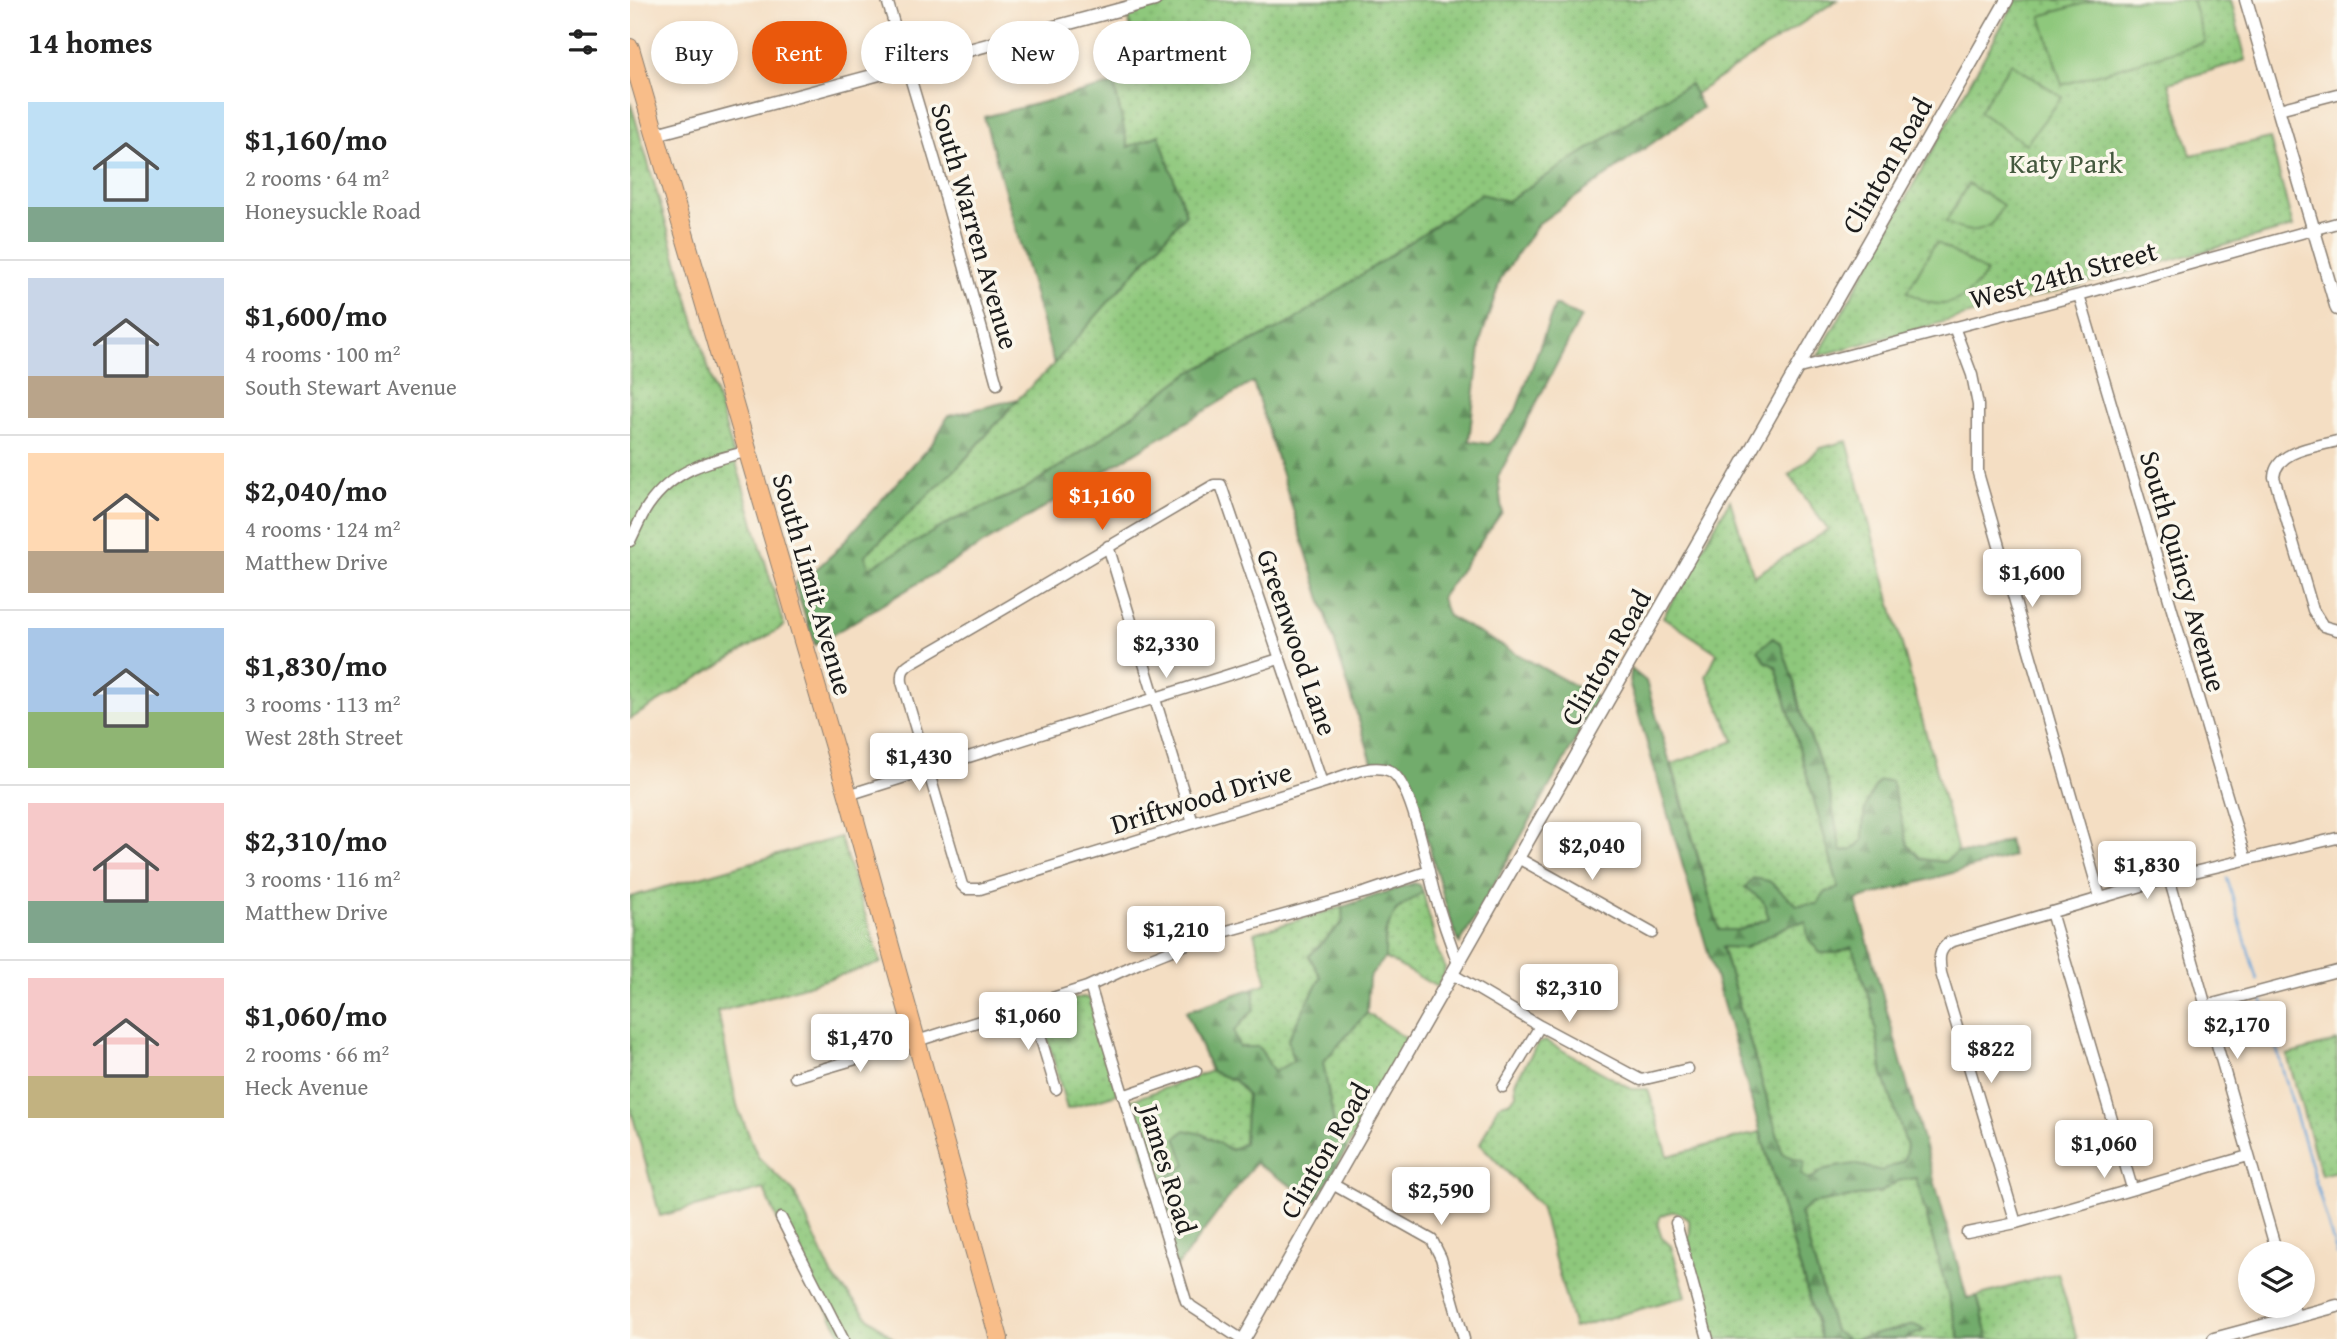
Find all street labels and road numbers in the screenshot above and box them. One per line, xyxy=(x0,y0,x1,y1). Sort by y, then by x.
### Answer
street label: Clinton Road xyxy=(1830,89,1942,241)
street label: South Warren Avenue xyxy=(921,98,1031,354)
street label: West 24th Street xyxy=(1965,229,2161,319)
street label: South Quincy Avenue xyxy=(2130,446,2238,696)
street label: South Limit Avenue xyxy=(763,468,865,700)
street label: Greenwood Lane xyxy=(1247,543,1349,741)
street label: Clinton Road xyxy=(1549,581,1661,733)
street label: Driftwood Drive xyxy=(1105,750,1297,844)
street label: Clinton Road xyxy=(1268,1074,1380,1226)
street label: James Road xyxy=(1129,1096,1208,1239)

